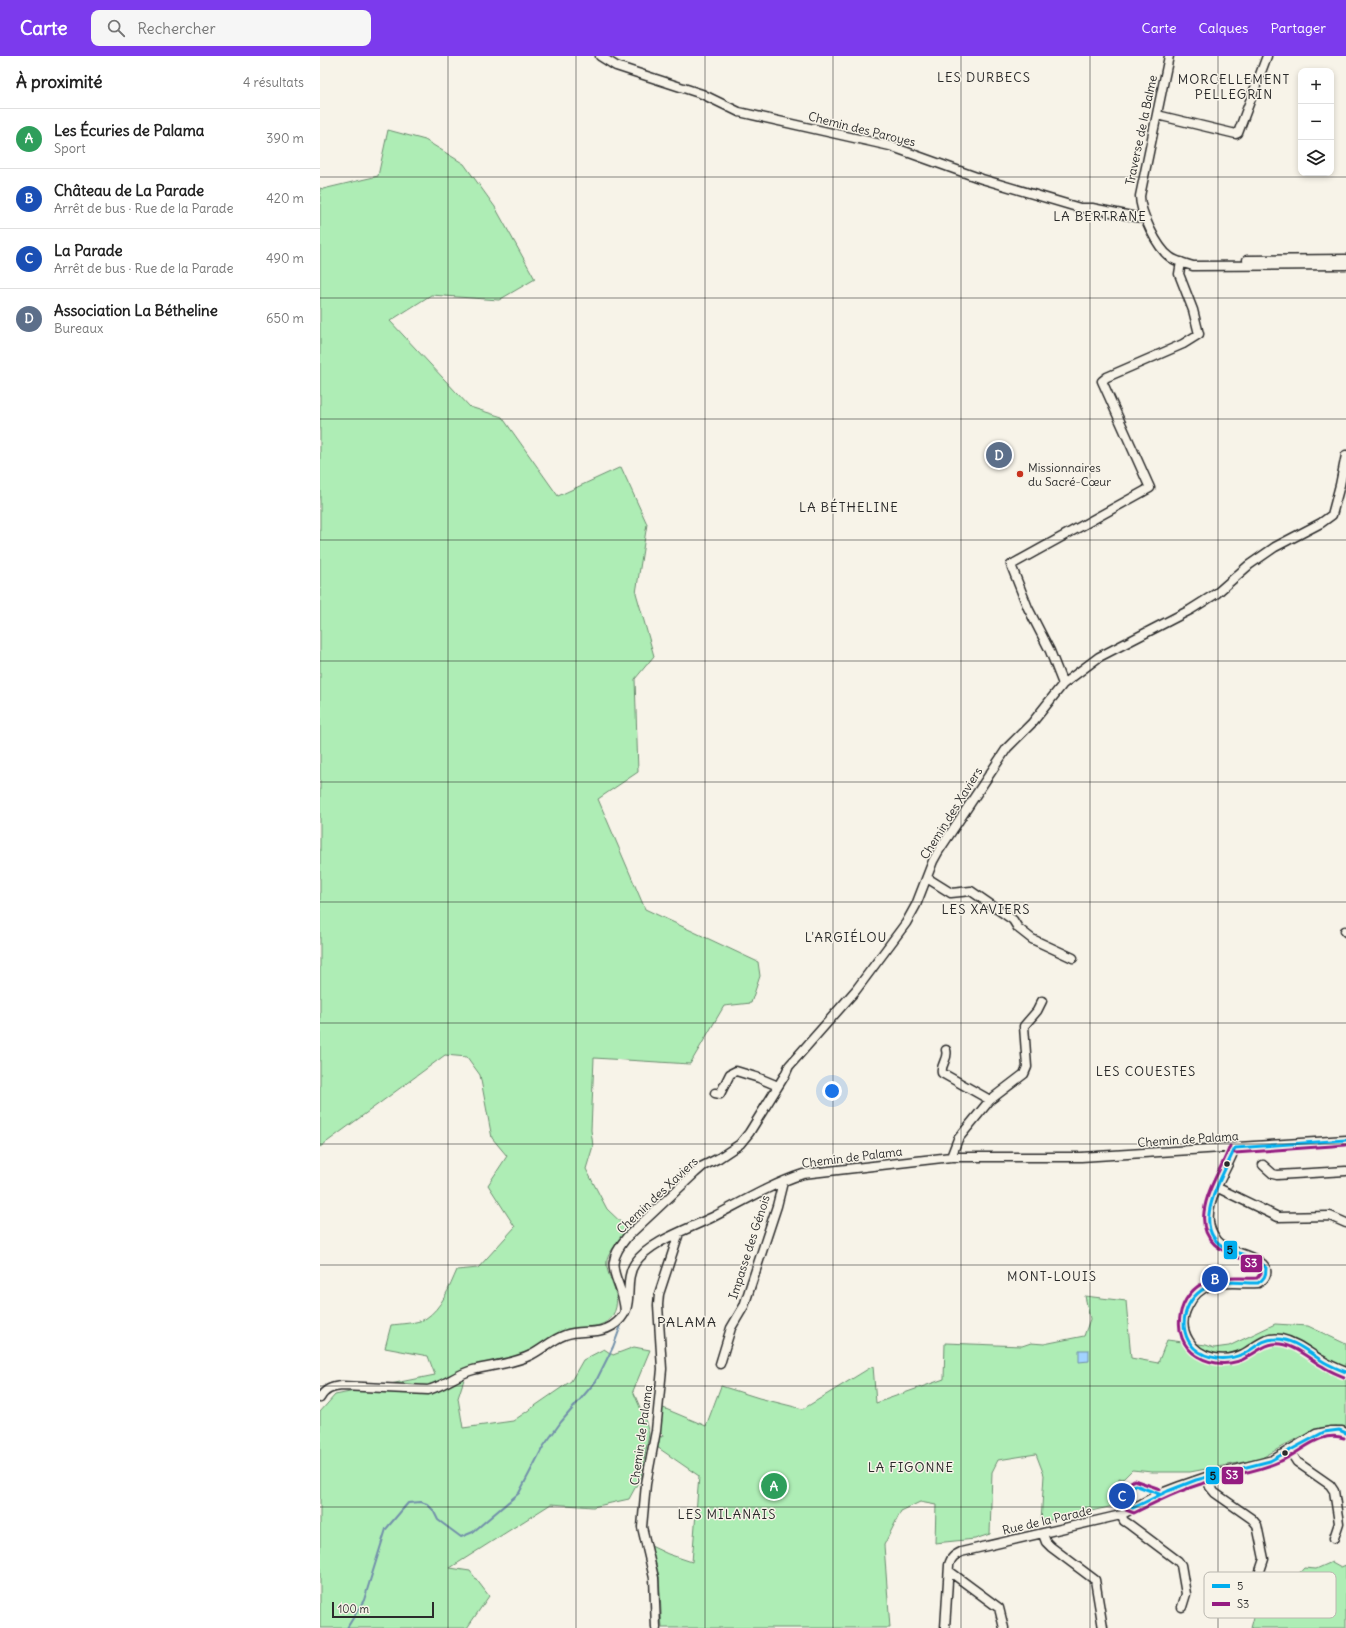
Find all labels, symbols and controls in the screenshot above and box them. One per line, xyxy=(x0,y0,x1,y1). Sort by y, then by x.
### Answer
search box xyxy=(91,10,371,46)
text: Carte xyxy=(20,16,67,40)
icon: search xyxy=(105,17,127,39)
text: Rechercher xyxy=(137,19,216,38)
text: Carte xyxy=(1142,19,1176,37)
text: Calques xyxy=(1198,19,1248,37)
text: Partager xyxy=(1270,19,1326,37)
map controls xyxy=(1298,68,1334,176)
button: + xyxy=(1298,68,1334,104)
district label: LES DURBECS xyxy=(937,69,1031,86)
text: À proximité xyxy=(16,71,102,93)
district label: MORCELLEMENT PELLEGRIN xyxy=(1178,71,1290,103)
text: 4 résultats xyxy=(243,74,304,91)
street label: Traverse de la Balme xyxy=(1122,74,1160,186)
button: − xyxy=(1298,104,1334,140)
street label: Chemin des Paroyes xyxy=(807,108,917,150)
text: Les Écuries de Palama xyxy=(54,121,204,140)
text: A xyxy=(25,130,33,147)
text: 390 m xyxy=(266,130,304,147)
text: Sport xyxy=(54,140,86,157)
button: layers xyxy=(1298,140,1334,176)
text: Château de La Parade xyxy=(54,181,204,200)
text: B xyxy=(25,190,33,207)
text: 420 m xyxy=(266,190,304,207)
text: Arrêt de bus · Rue de la Parade xyxy=(54,200,233,217)
district label: LA BERTRANE xyxy=(1053,208,1147,225)
text: La Parade xyxy=(54,241,123,260)
text: C xyxy=(25,250,33,267)
text: 490 m xyxy=(266,250,304,267)
text: Arrêt de bus · Rue de la Parade xyxy=(54,260,233,277)
text: Association La Bétheline xyxy=(54,301,218,320)
text: D xyxy=(24,310,34,327)
text: 650 m xyxy=(266,310,304,327)
text: Bureaux xyxy=(54,320,103,337)
pin: D xyxy=(986,440,1012,470)
place label: Missionnaires du Sacré-Cœur xyxy=(1028,460,1111,489)
marker: Missionnaires du Sacré-Cœur xyxy=(1015,469,1025,479)
district label: LA BÉTHELINE xyxy=(799,498,899,516)
street label: Chemin des Xaviers xyxy=(917,764,985,862)
district label: LES XAVIERS xyxy=(942,901,1030,918)
district label: L'ARGIÉLOU xyxy=(805,928,887,946)
district label: LES COUESTES xyxy=(1096,1063,1196,1080)
your location xyxy=(822,1081,842,1101)
street label: Chemin de Palama xyxy=(1137,1128,1239,1150)
street label: Chemin de Palama xyxy=(801,1143,903,1171)
street label: Chemin des Xaviers xyxy=(613,1153,701,1237)
unlabelled marker xyxy=(1222,1159,1232,1169)
street label: Impasse des Génois xyxy=(725,1193,773,1301)
line badge: 5 xyxy=(1223,1240,1238,1260)
text: 5 xyxy=(1227,1243,1233,1257)
line badge: S3 xyxy=(1240,1254,1263,1273)
text: S3 xyxy=(1245,1256,1257,1270)
pin: B xyxy=(1202,1264,1228,1294)
district label: MONT-LOUIS xyxy=(1007,1268,1097,1285)
district label: PALAMA xyxy=(657,1313,717,1331)
street label: Chemin de Palama xyxy=(627,1384,655,1486)
unlabelled marker xyxy=(1280,1448,1290,1458)
district label: LA FIGONNE xyxy=(868,1459,954,1476)
line badge: 5 xyxy=(1205,1466,1220,1485)
line badge: S3 xyxy=(1221,1466,1244,1485)
text: S3 xyxy=(1226,1468,1238,1482)
text: 5 xyxy=(1210,1469,1216,1483)
pin: A xyxy=(761,1471,787,1501)
pin: C xyxy=(1109,1481,1135,1511)
street label: Rue de la Parade xyxy=(1001,1502,1093,1538)
district label: LES MILANAIS xyxy=(678,1506,776,1523)
legend xyxy=(1204,1572,1336,1618)
text: 5 xyxy=(1237,1579,1243,1593)
text: S3 xyxy=(1237,1597,1249,1611)
scale bar xyxy=(332,1600,434,1619)
text: 100 m xyxy=(338,1602,369,1616)

